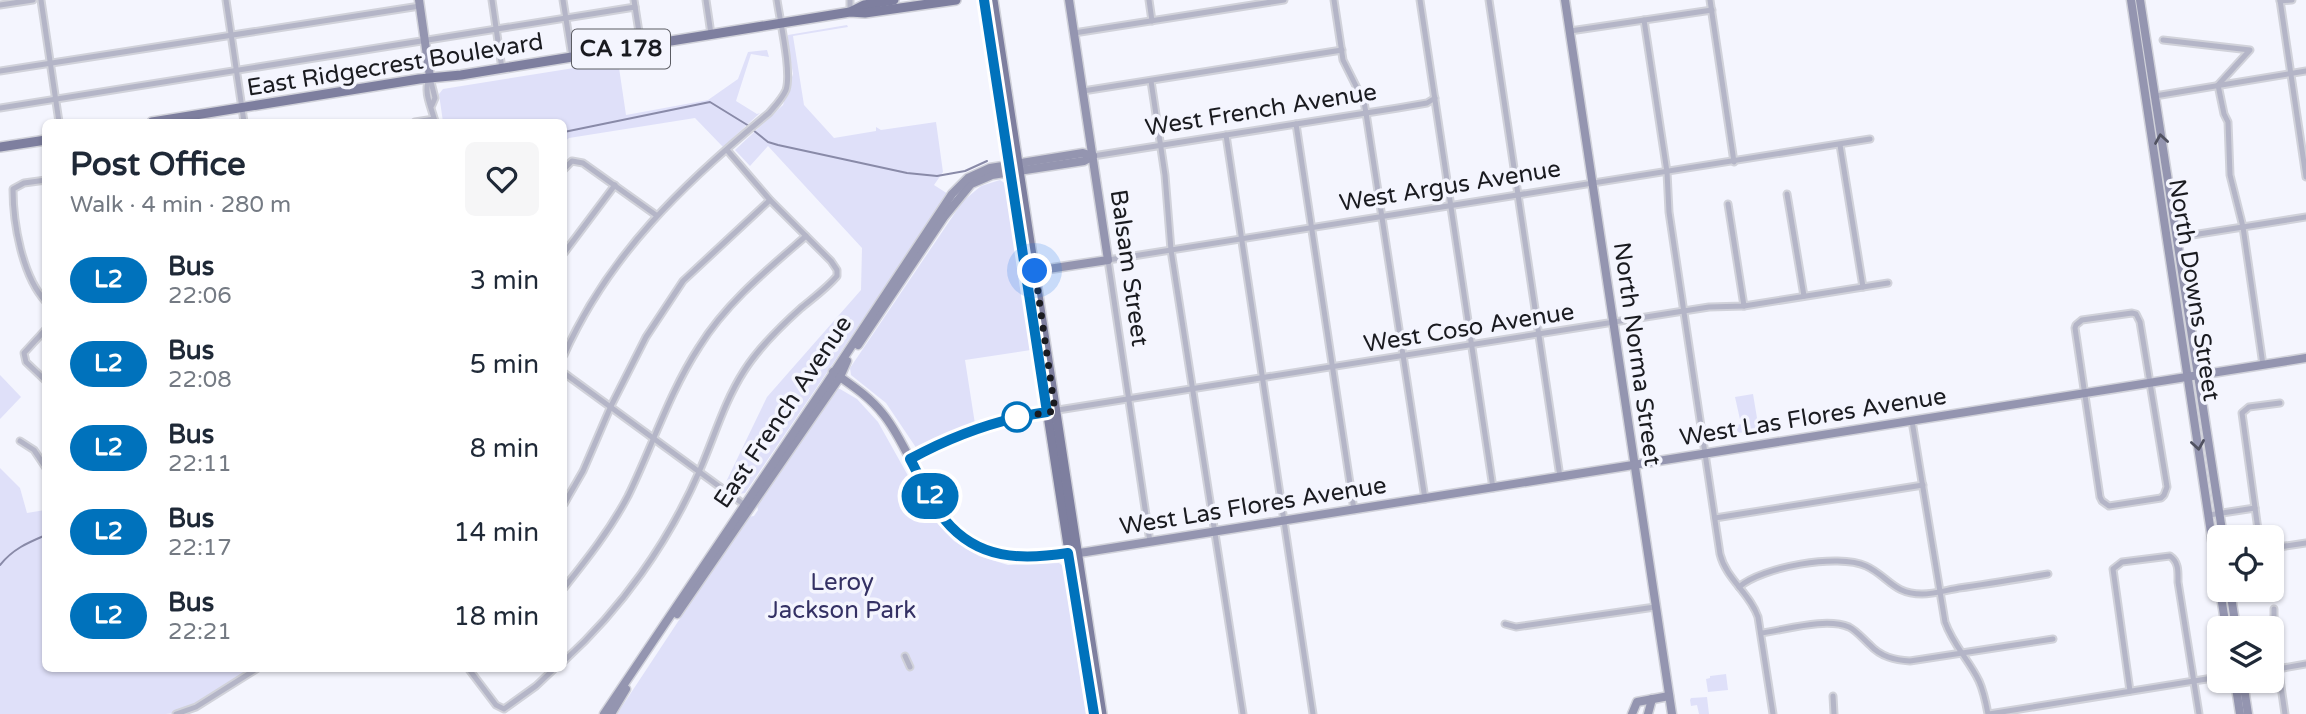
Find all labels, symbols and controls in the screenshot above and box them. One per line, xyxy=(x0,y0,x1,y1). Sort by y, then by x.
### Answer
street label: East Ridgecrest Boulevard xyxy=(245,27,545,103)
road number: CA 178 xyxy=(572,30,670,68)
street label: West French Avenue xyxy=(1143,77,1379,143)
one-way arrow xyxy=(2154,133,2169,145)
button: heart xyxy=(465,142,539,216)
text: Post Office xyxy=(70,145,246,184)
street label: West Argus Avenue xyxy=(1337,154,1563,218)
street label: North Downs Street xyxy=(2162,177,2226,403)
street label: Balsam Street xyxy=(1104,188,1154,348)
text: Walk · 4 min · 280 m xyxy=(70,191,291,219)
street label: North Norma Street xyxy=(1607,240,1667,468)
text: Bus xyxy=(168,251,214,282)
your location xyxy=(1017,253,1052,288)
text: L2 xyxy=(94,265,123,294)
text: 3 min xyxy=(470,265,539,296)
text: 22:06 xyxy=(168,282,232,310)
street label: West Coso Avenue xyxy=(1362,297,1576,359)
street label: East French Avenue xyxy=(708,310,858,514)
text: Bus xyxy=(168,335,214,366)
text: L2 xyxy=(94,349,123,378)
text: 5 min xyxy=(470,349,539,380)
text: 22:08 xyxy=(168,366,232,394)
street label: West Las Flores Avenue xyxy=(1678,382,1948,452)
unlabelled marker xyxy=(1002,402,1032,432)
text: Bus xyxy=(168,419,214,450)
text: L2 xyxy=(94,433,123,462)
text: 8 min xyxy=(470,433,539,464)
one-way arrow xyxy=(2190,439,2205,450)
text: 22:11 xyxy=(168,450,232,478)
street label: West Las Flores Avenue xyxy=(1118,471,1388,541)
line badge: L2 xyxy=(898,473,962,519)
text: L2 xyxy=(916,481,944,510)
text: Bus xyxy=(168,503,214,534)
text: L2 xyxy=(94,517,123,546)
text: 14 min xyxy=(453,517,539,548)
map controls xyxy=(2207,525,2284,693)
button: locate xyxy=(2207,525,2284,602)
text: 22:17 xyxy=(168,534,232,562)
park label: Leroy Jackson Park xyxy=(768,568,916,625)
text: Bus xyxy=(168,587,214,618)
text: L2 xyxy=(94,601,123,630)
text: 18 min xyxy=(453,601,539,632)
button: layers xyxy=(2207,616,2284,693)
text: 22:21 xyxy=(168,618,232,646)

